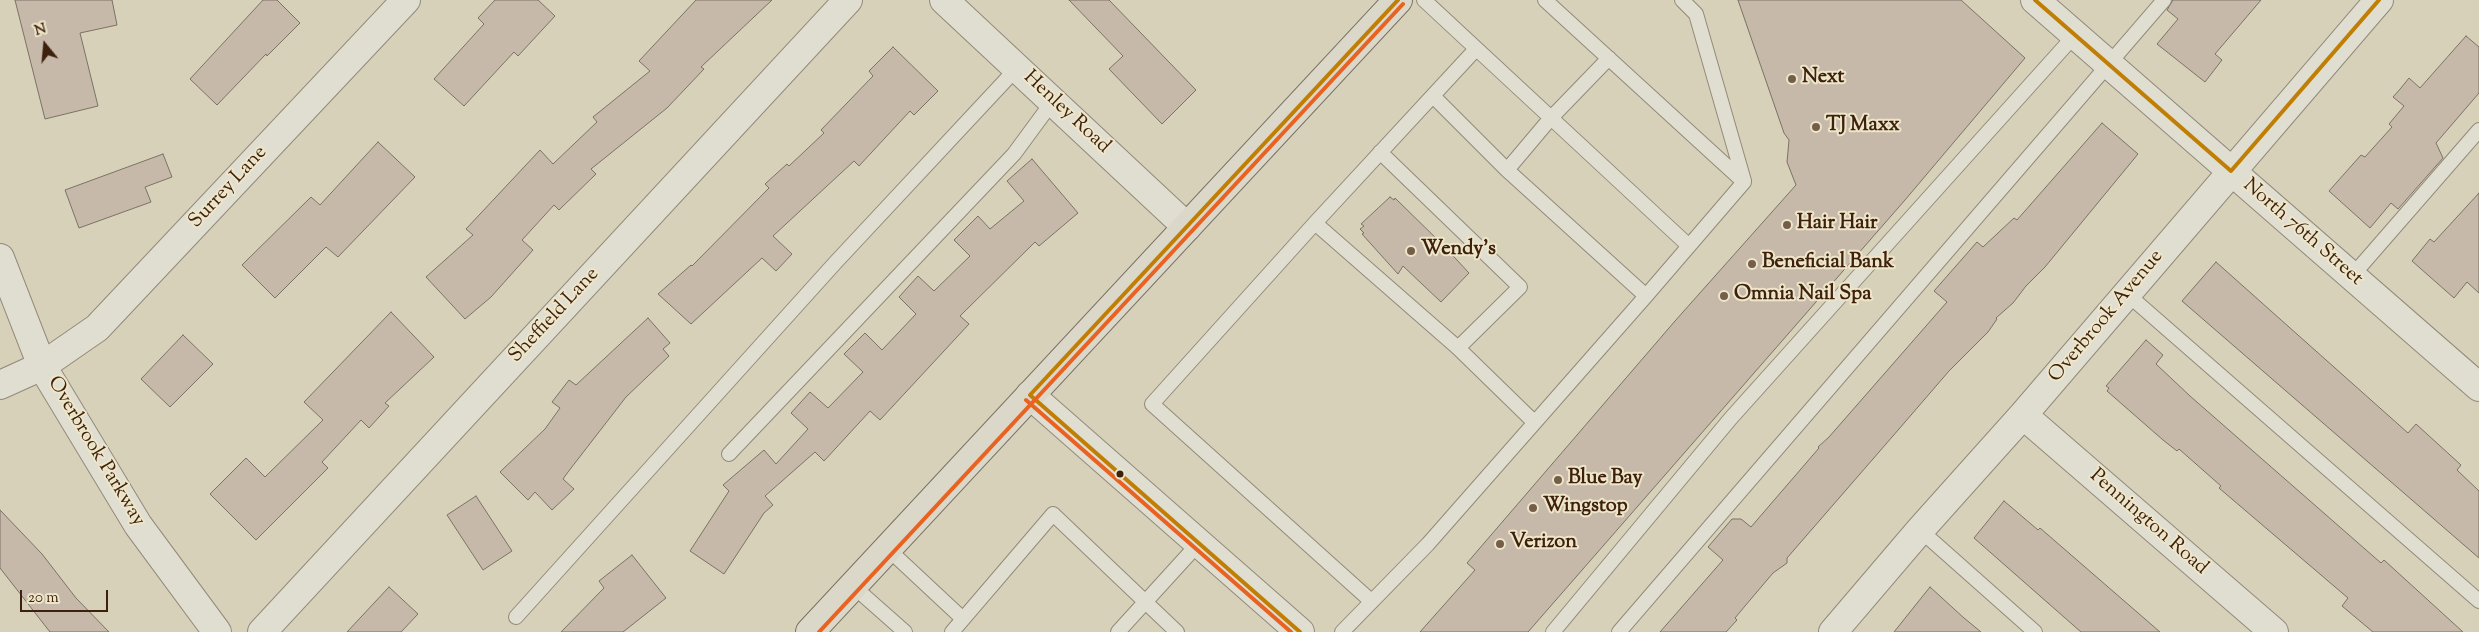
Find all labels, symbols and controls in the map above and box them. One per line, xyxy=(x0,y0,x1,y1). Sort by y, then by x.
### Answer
text: N xyxy=(32,19,49,42)
north arrow xyxy=(20,20,70,70)
street label: Henley Road xyxy=(1017,67,1115,159)
place label: Next xyxy=(1802,67,1844,91)
marker: Next xyxy=(1786,73,1798,85)
place label: TJ Maxx xyxy=(1826,115,1900,139)
marker: TJ Maxx xyxy=(1810,121,1822,133)
street label: Surrey Lane xyxy=(185,142,273,234)
street label: North 76th Street xyxy=(2237,174,2367,292)
place label: Hair Hair xyxy=(1797,213,1877,237)
marker: Hair Hair xyxy=(1781,219,1793,231)
place label: Wendy's xyxy=(1421,239,1496,263)
marker: Wendy's xyxy=(1405,245,1417,257)
street label: Overbrook Avenue xyxy=(2045,246,2169,388)
place label: Beneficial Bank xyxy=(1762,252,1894,276)
marker: Beneficial Bank xyxy=(1746,258,1758,270)
street label: Sheffield Lane xyxy=(505,263,605,369)
place label: Omnia Nail Spa xyxy=(1734,284,1871,308)
marker: Omnia Nail Spa xyxy=(1718,290,1730,302)
street label: Overbrook Parkway xyxy=(41,373,149,531)
street label: Pennington Road xyxy=(2084,465,2212,581)
place label: Blue Bay xyxy=(1568,468,1642,492)
unlabelled marker xyxy=(1115,469,1125,479)
marker: Blue Bay xyxy=(1552,474,1564,486)
place label: Wingstop xyxy=(1543,496,1628,520)
marker: Wingstop xyxy=(1527,502,1539,514)
place label: Verizon xyxy=(1510,532,1577,556)
marker: Verizon xyxy=(1494,538,1506,550)
scale bar xyxy=(22,580,110,612)
text: 20 m xyxy=(28,588,59,609)

